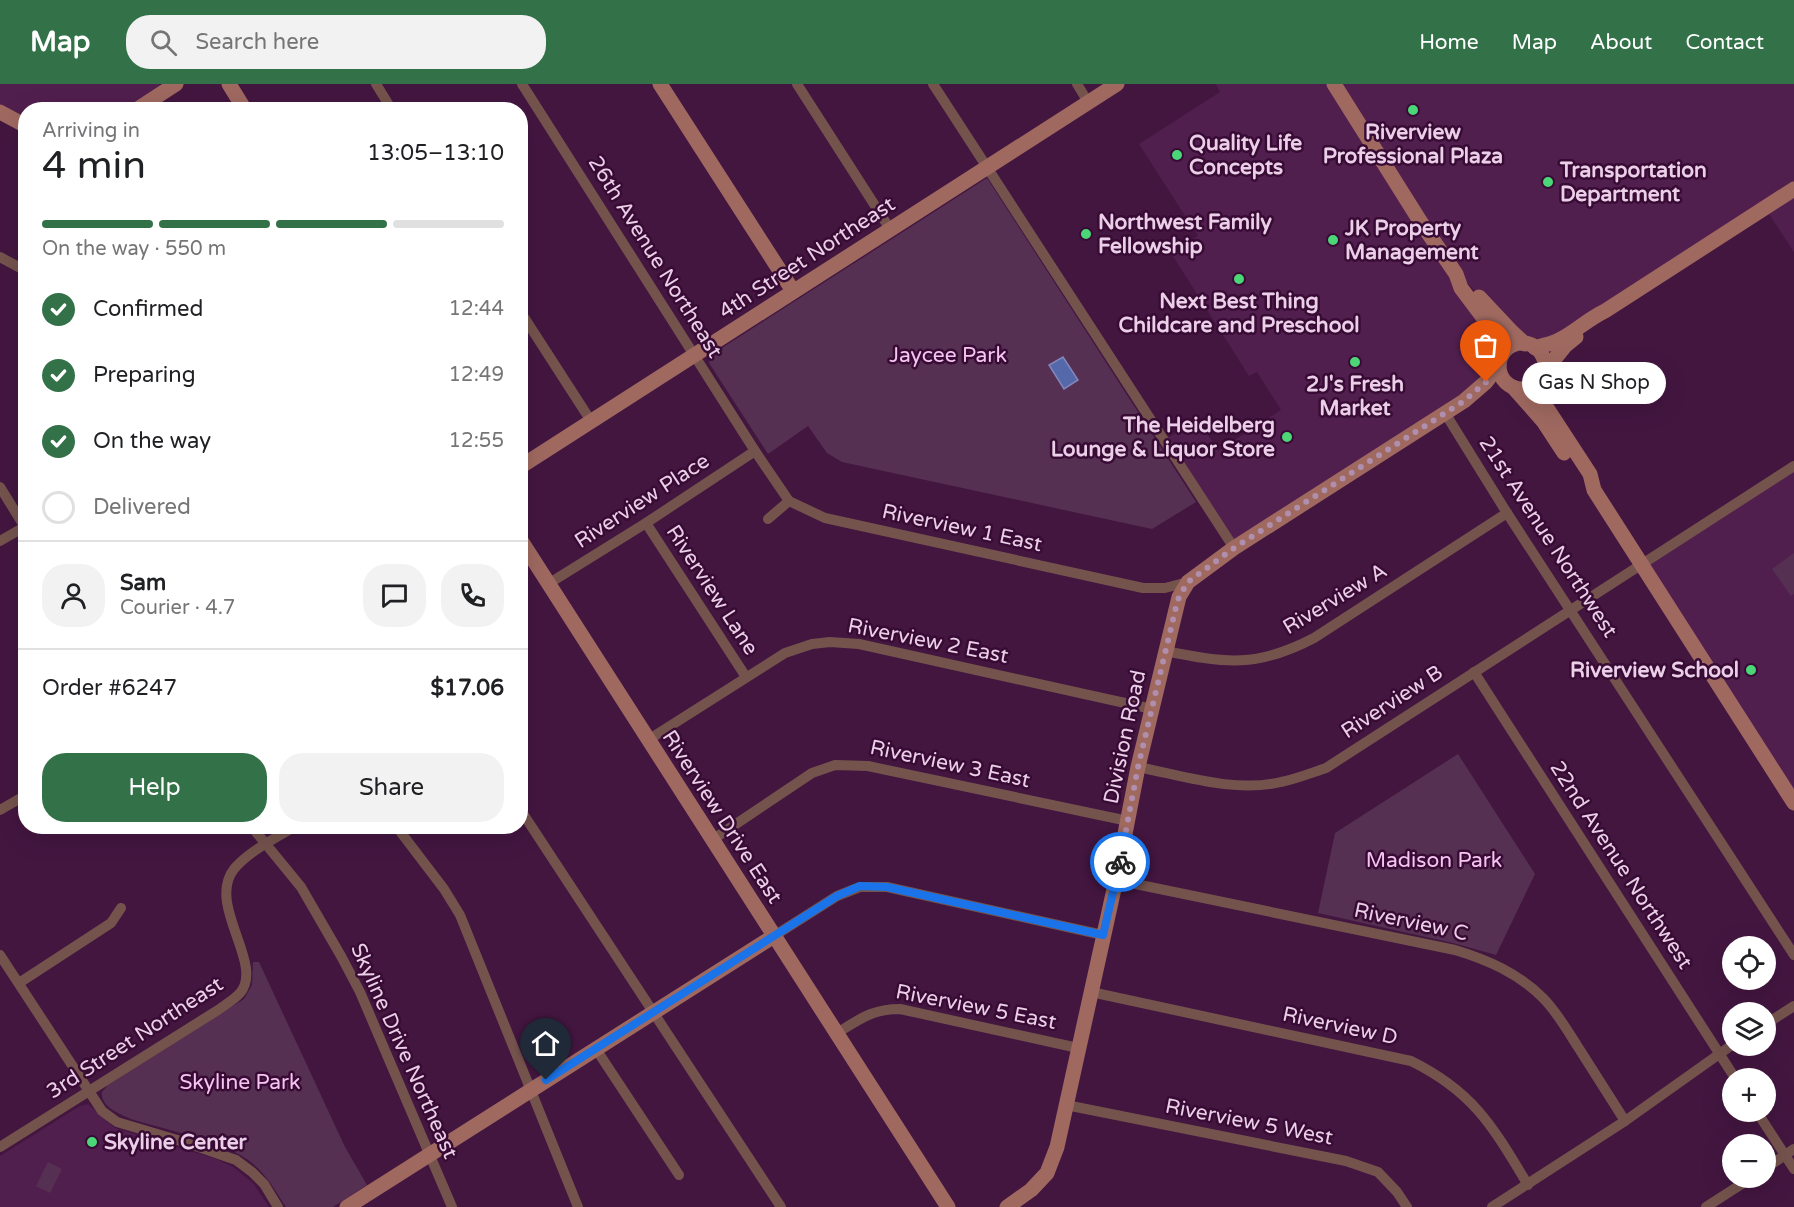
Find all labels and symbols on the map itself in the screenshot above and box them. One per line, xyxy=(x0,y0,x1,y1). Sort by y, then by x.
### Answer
marker: Riverview Professional Plaza xyxy=(1406,103,1420,117)
place label: Riverview Professional Plaza xyxy=(1323,120,1503,169)
place label: Quality Life Concepts xyxy=(1189,131,1302,180)
marker: Quality Life Concepts xyxy=(1170,148,1184,162)
street label: 26th Avenue Northeast xyxy=(583,152,727,362)
place label: Transportation Department xyxy=(1559,158,1707,207)
marker: Transportation Department xyxy=(1541,175,1555,189)
street label: 4th Street Northeast xyxy=(714,192,900,324)
place label: Northwest Family Fellowship xyxy=(1098,210,1273,259)
place label: JK Property Management xyxy=(1344,216,1479,265)
marker: Northwest Family Fellowship xyxy=(1079,227,1093,241)
marker: JK Property Management xyxy=(1326,233,1340,247)
marker: Next Best Thing Childcare and Preschool xyxy=(1232,272,1246,286)
place label: Next Best Thing Childcare and Preschool xyxy=(1119,289,1359,338)
pin xyxy=(1460,320,1511,382)
park label: Jaycee Park xyxy=(889,343,1007,368)
marker: 2J's Fresh Market xyxy=(1348,355,1362,369)
callout: Gas N Shop xyxy=(1522,361,1666,403)
place label: 2J's Fresh Market xyxy=(1306,372,1404,421)
place label: The Heidelberg Lounge & Liquor Store xyxy=(1051,413,1275,462)
marker: The Heidelberg Lounge & Liquor Store xyxy=(1280,430,1294,444)
street label: 21st Avenue Northwest xyxy=(1474,432,1622,642)
street label: Riverview Place xyxy=(570,448,714,554)
street label: Riverview 1 East xyxy=(880,499,1044,557)
street label: Riverview Lane xyxy=(661,520,763,660)
street label: Riverview A xyxy=(1278,558,1392,640)
street label: Riverview 2 East xyxy=(846,613,1010,669)
place label: Riverview School xyxy=(1570,658,1739,683)
street label: Riverview B xyxy=(1337,660,1447,744)
marker: Riverview School xyxy=(1744,663,1758,677)
street label: Division Road xyxy=(1099,668,1151,806)
street label: Riverview Drive East xyxy=(657,726,787,908)
street label: Riverview 3 East xyxy=(868,735,1032,793)
street label: 22nd Avenue Northwest xyxy=(1544,756,1698,974)
courier xyxy=(1090,832,1150,892)
park label: Madison Park xyxy=(1366,848,1502,873)
street label: Riverview C xyxy=(1352,898,1470,946)
street label: Skyline Drive Northeast xyxy=(345,939,463,1163)
street label: 3rd Street Northeast xyxy=(42,972,228,1104)
street label: Riverview 5 East xyxy=(894,979,1058,1035)
street label: Riverview D xyxy=(1280,1002,1400,1050)
pin xyxy=(520,1018,571,1080)
park label: Skyline Park xyxy=(180,1070,300,1095)
street label: Riverview 5 West xyxy=(1163,1093,1335,1151)
place label: Skyline Center xyxy=(104,1130,248,1155)
marker: Skyline Center xyxy=(85,1135,99,1149)

